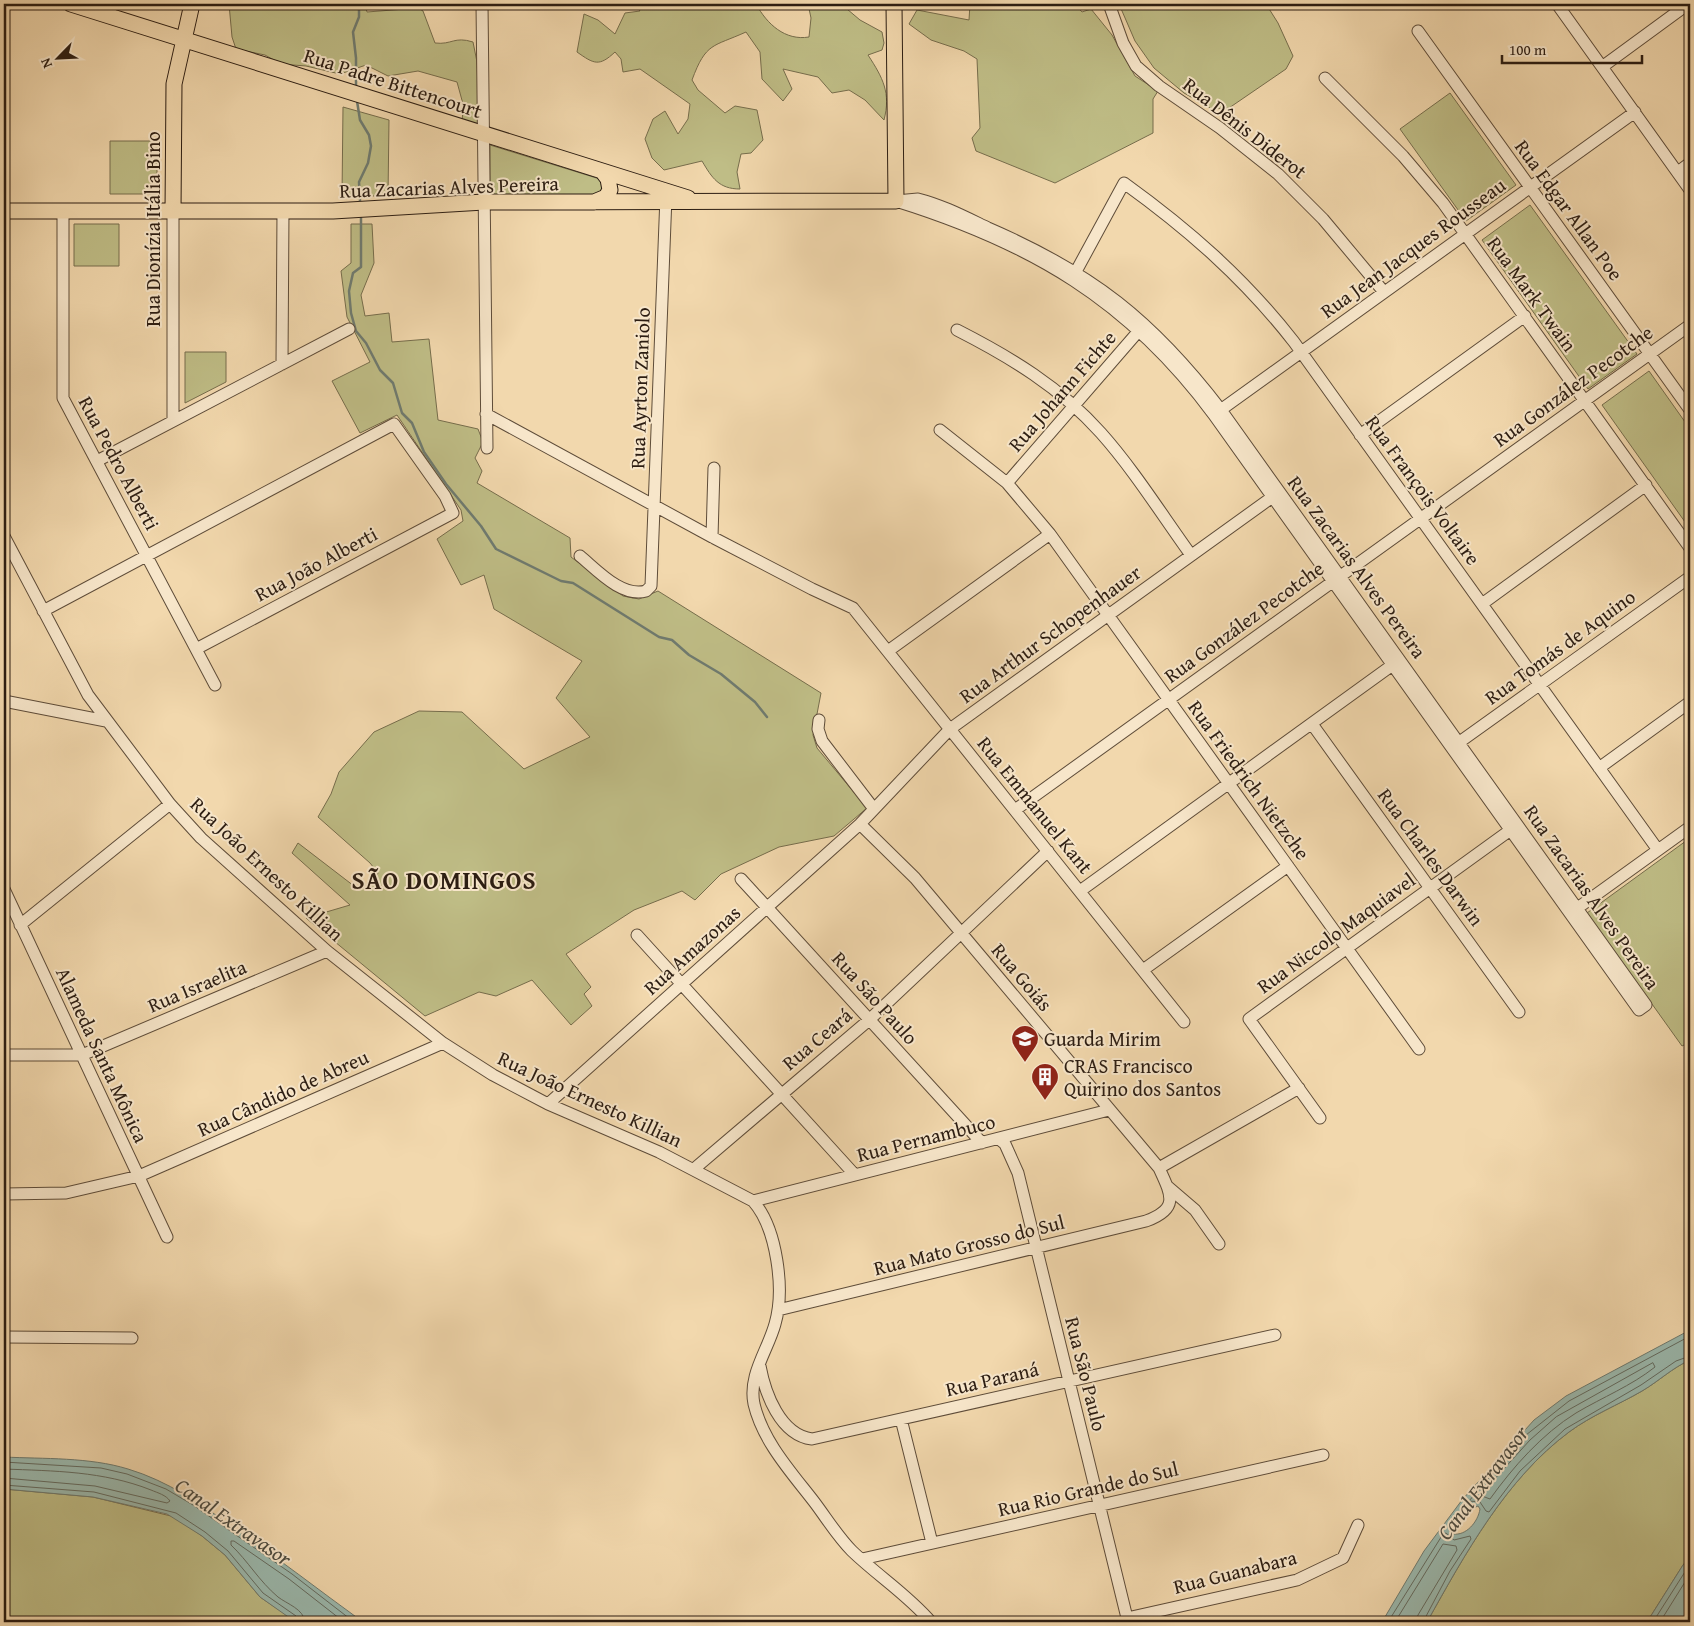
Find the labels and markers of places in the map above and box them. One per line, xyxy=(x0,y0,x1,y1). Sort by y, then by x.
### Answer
school or university icon: Guarda Mirim xyxy=(1010,1024,1040,1063)
place label: Guarda Mirim xyxy=(1044,1024,1162,1053)
place label: CRAS Francisco Quirino dos Santos xyxy=(1064,1051,1221,1103)
building icon: CRAS Francisco Quirino dos Santos xyxy=(1030,1062,1060,1101)

